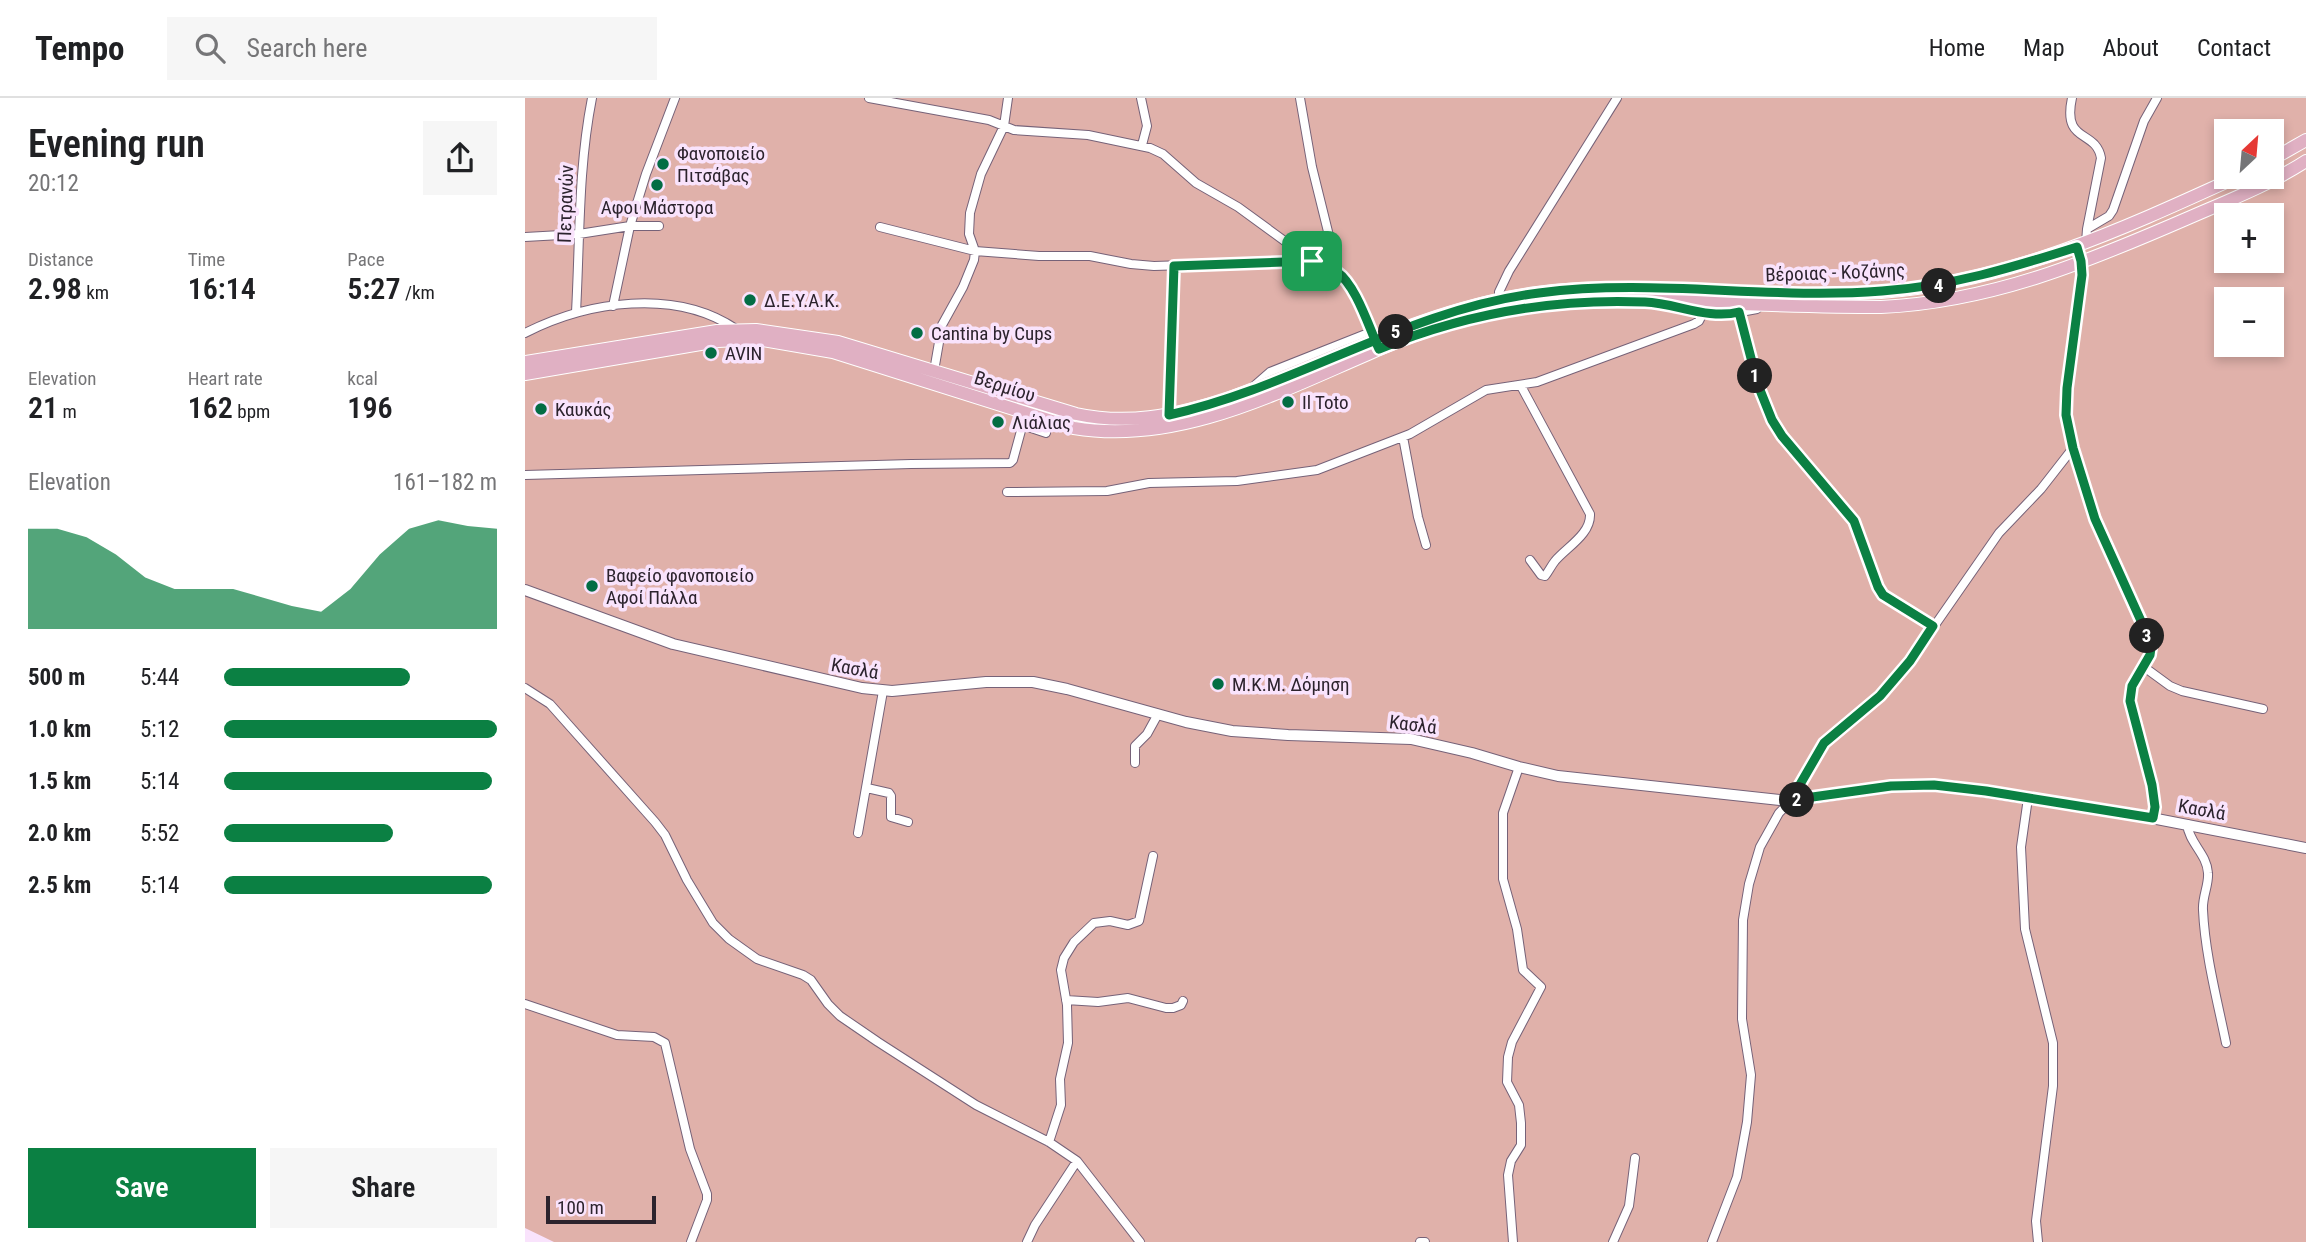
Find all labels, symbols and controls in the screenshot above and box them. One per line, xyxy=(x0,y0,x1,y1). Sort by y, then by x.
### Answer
search box xyxy=(167,17,657,80)
text: Tempo xyxy=(35,29,125,68)
icon: search xyxy=(191,29,229,67)
text: Search here xyxy=(247,33,367,63)
text: Home xyxy=(1929,34,1985,62)
text: Map xyxy=(2023,34,2065,62)
text: About xyxy=(2103,34,2159,62)
text: Contact xyxy=(2197,34,2271,62)
north arrow xyxy=(2214,119,2284,189)
map controls xyxy=(2214,119,2284,357)
button: share xyxy=(423,121,497,195)
text: Evening run xyxy=(28,122,205,166)
place label: Φανοποιείο Πιτσάβας xyxy=(677,142,765,187)
marker: Φανοποιείο Πιτσάβας xyxy=(655,156,671,172)
street label: Πετρανών xyxy=(553,165,578,243)
text: 20:12 xyxy=(28,170,79,197)
marker: Αφοι Μάστορα xyxy=(649,177,665,193)
place label: Αφοι Μάστορα xyxy=(601,196,714,219)
button: + xyxy=(2214,203,2284,273)
pin xyxy=(1282,231,1342,291)
icon: arrive xyxy=(1293,242,1331,280)
text: Distance xyxy=(28,248,93,271)
text: Time xyxy=(188,248,225,271)
text: Pace xyxy=(347,248,385,271)
street label: Βέροιας - Κοζάνης xyxy=(1765,259,1905,286)
pin: 4 xyxy=(1921,268,1957,304)
text: 2.98 xyxy=(28,271,82,306)
text: 16:14 xyxy=(188,271,256,306)
text: 5:27 xyxy=(347,271,401,306)
text: 4 xyxy=(1934,274,1943,297)
text: km xyxy=(82,281,109,304)
text: /km xyxy=(401,281,435,304)
button: − xyxy=(2214,287,2284,357)
place label: Δ.Ε.Υ.Α.Κ. xyxy=(764,289,840,312)
marker: Δ.Ε.Υ.Α.Κ. xyxy=(742,292,758,308)
pin: 5 xyxy=(1379,314,1413,350)
text: 5 xyxy=(1391,320,1400,343)
place label: Cantina by Cups xyxy=(931,322,1052,345)
marker: Cantina by Cups xyxy=(909,325,925,341)
place label: AVIN xyxy=(725,342,762,365)
marker: AVIN xyxy=(703,345,719,361)
pin: 1 xyxy=(1737,358,1773,394)
text: 1 xyxy=(1750,364,1759,387)
street label: Βερμίου xyxy=(971,366,1038,407)
text: Elevation xyxy=(28,367,96,390)
text: Heart rate xyxy=(188,367,263,390)
text: kcal xyxy=(347,367,378,390)
text: 21 xyxy=(28,390,58,425)
text: 162 xyxy=(188,390,233,425)
text: 196 xyxy=(347,390,393,425)
place label: Il Toto xyxy=(1302,391,1349,414)
marker: Il Toto xyxy=(1280,394,1296,410)
place label: Καυκάς xyxy=(555,398,611,421)
text: m xyxy=(58,400,77,423)
text: bpm xyxy=(233,400,270,423)
marker: Καυκάς xyxy=(533,401,549,417)
place label: Λιάλιας xyxy=(1012,411,1071,434)
marker: Λιάλιας xyxy=(990,414,1006,430)
text: Elevation xyxy=(28,469,111,496)
text: 161–182 m xyxy=(393,469,497,496)
place label: Βαφείο φανοποιείο Αφοί Πάλλα xyxy=(606,564,754,609)
marker: Βαφείο φανοποιείο Αφοί Πάλλα xyxy=(584,578,600,594)
pin: 3 xyxy=(2129,618,2165,654)
text: 3 xyxy=(2142,624,2151,647)
street label: Κασλά xyxy=(829,653,881,684)
text: 500 m xyxy=(28,664,85,691)
text: 5:44 xyxy=(140,664,179,691)
place label: Μ.Κ.Μ. Δόμηση xyxy=(1232,673,1349,696)
marker: Μ.Κ.Μ. Δόμηση xyxy=(1210,676,1226,692)
street label: Κασλά xyxy=(1388,710,1439,739)
text: 1.0 km xyxy=(28,716,91,743)
text: 5:12 xyxy=(140,716,179,743)
text: 1.5 km xyxy=(28,768,91,795)
text: 5:14 xyxy=(140,768,179,795)
pin: 2 xyxy=(1779,782,1815,818)
text: 2 xyxy=(1792,788,1801,811)
street label: Κασλά xyxy=(2176,794,2228,825)
text: 2.0 km xyxy=(28,820,91,847)
text: 5:52 xyxy=(140,820,179,847)
text: 2.5 km xyxy=(28,872,91,899)
text: 5:14 xyxy=(140,872,179,899)
button: Save xyxy=(28,1148,256,1228)
button: Share xyxy=(270,1148,497,1228)
scale bar xyxy=(546,1193,656,1225)
text: 100 m xyxy=(557,1196,604,1219)

